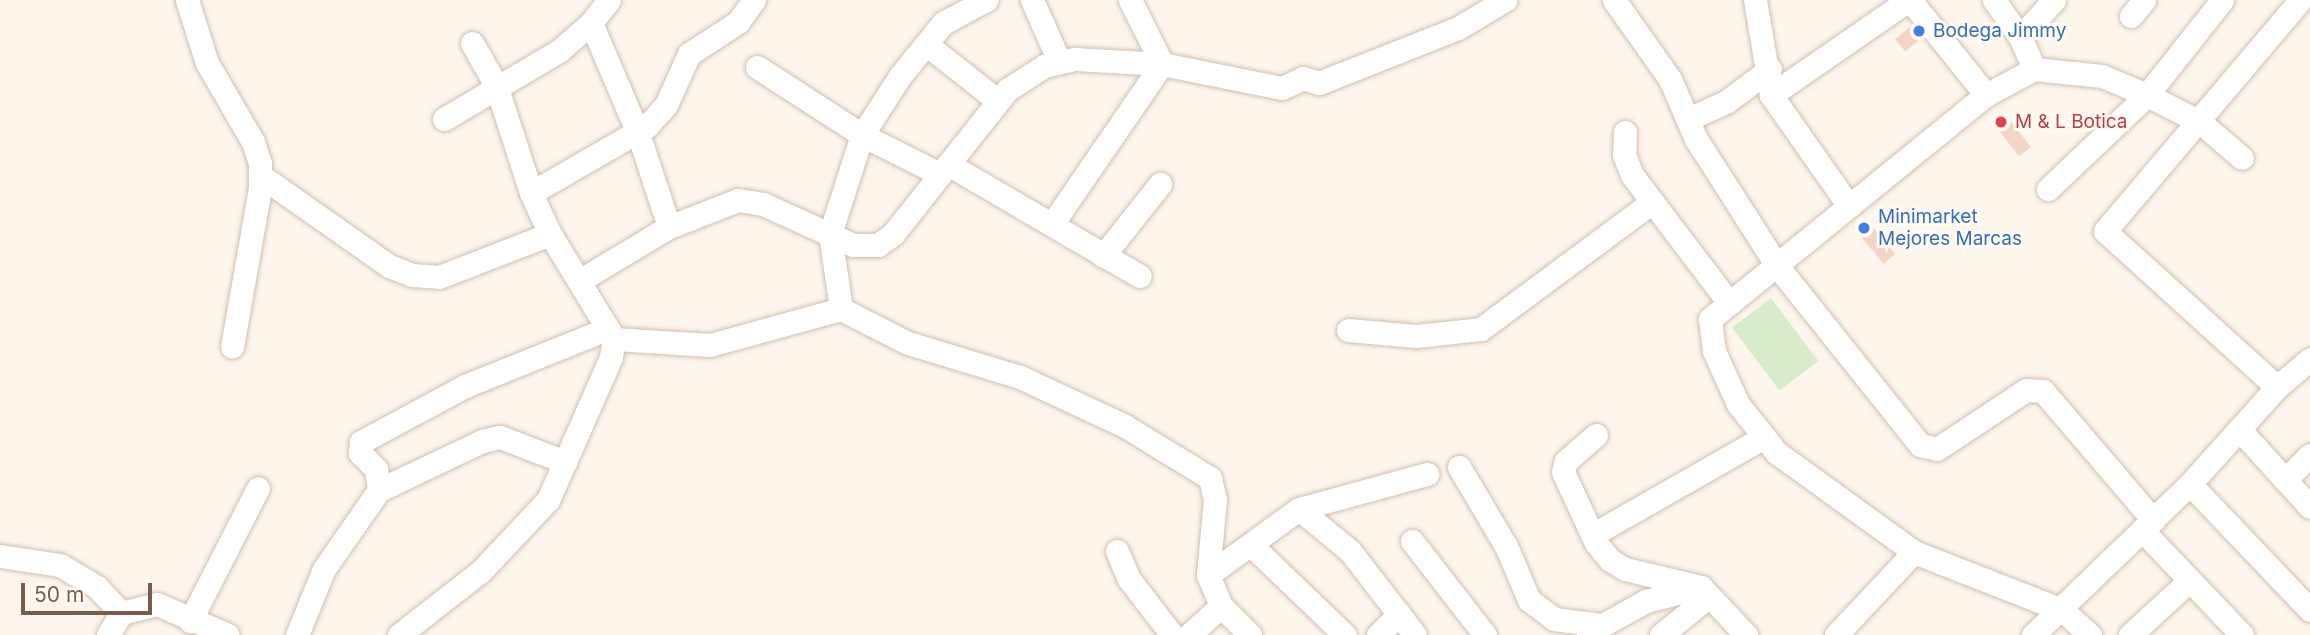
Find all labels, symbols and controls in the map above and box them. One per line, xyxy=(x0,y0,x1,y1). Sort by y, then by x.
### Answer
place label: Bodega Jimmy xyxy=(1933,20,2066,42)
marker: Bodega Jimmy xyxy=(1911,23,1927,39)
place label: M & L Botica xyxy=(2015,111,2128,133)
marker: M & L Botica xyxy=(1993,114,2009,130)
place label: Minimarket Mejores Marcas xyxy=(1878,206,2022,250)
marker: Minimarket Mejores Marcas xyxy=(1856,220,1872,236)
scale bar xyxy=(24,568,156,612)
text: 50 m xyxy=(34,582,84,607)

